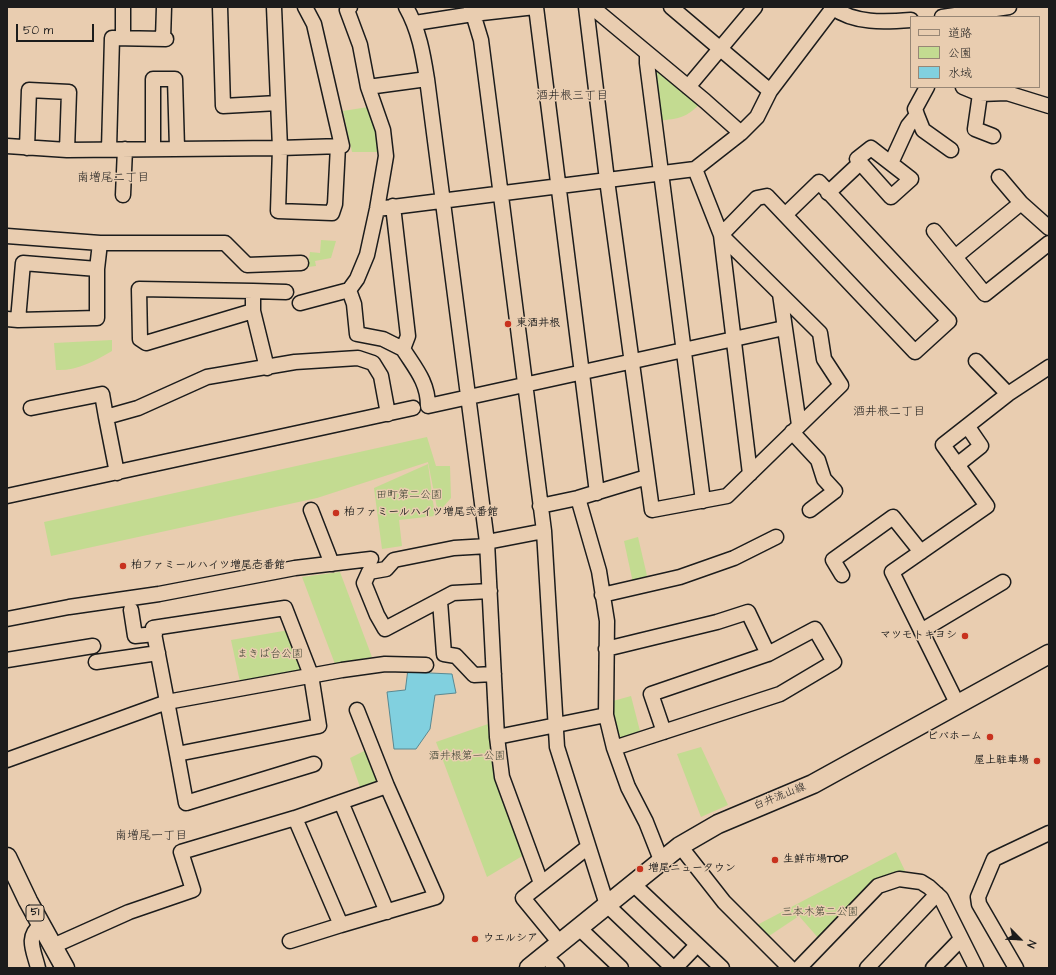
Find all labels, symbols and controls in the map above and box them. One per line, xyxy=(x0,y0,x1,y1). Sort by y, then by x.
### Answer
scale bar xyxy=(18,16,96,42)
legend xyxy=(910,16,1040,88)
text: 50 m xyxy=(23,22,53,39)
text: 道路 xyxy=(948,25,972,42)
text: 公園 xyxy=(948,45,972,62)
text: 水域 xyxy=(948,65,972,82)
district label: 酒井根三丁目 xyxy=(536,89,608,103)
district label: 南増尾二丁目 xyxy=(77,171,149,185)
place label: 東酒井根 xyxy=(516,317,560,331)
marker: 東酒井根 xyxy=(503,319,513,329)
district label: 酒井根二丁目 xyxy=(853,405,925,419)
park label: 田町第二公園 xyxy=(376,489,442,503)
place label: 柏ファミールハイツ増尾弐番館 xyxy=(344,506,498,520)
marker: 柏ファミールハイツ増尾弐番館 xyxy=(331,508,341,518)
place label: 柏ファミールハイツ増尾壱番館 xyxy=(131,559,285,573)
marker: 柏ファミールハイツ増尾壱番館 xyxy=(118,561,128,571)
place label: マツモトキヨシ xyxy=(880,629,957,643)
marker: マツモトキヨシ xyxy=(960,631,970,641)
park label: まきば台公園 xyxy=(237,648,303,662)
place label: ビバホーム xyxy=(927,730,982,744)
marker: ビバホーム xyxy=(985,732,995,742)
park label: 酒井根第一公園 xyxy=(429,750,505,764)
place label: 屋上駐車場 xyxy=(974,754,1029,768)
marker: 屋上駐車場 xyxy=(1032,756,1042,766)
street label: 白井流山線 xyxy=(752,781,808,813)
district label: 南増尾一丁目 xyxy=(115,829,187,843)
place label: 生鮮市場TOP xyxy=(783,853,848,867)
marker: 生鮮市場TOP xyxy=(770,855,780,865)
place label: 増尾ニュータウン xyxy=(648,862,736,876)
marker: 増尾ニュータウン xyxy=(635,864,645,874)
road number: 51 xyxy=(26,905,44,921)
park label: 三本木第二公園 xyxy=(782,906,858,920)
north arrow xyxy=(1000,919,1040,959)
place label: ウエルシア xyxy=(483,932,538,946)
marker: ウエルシア xyxy=(470,934,480,944)
text: N xyxy=(1023,938,1040,950)

